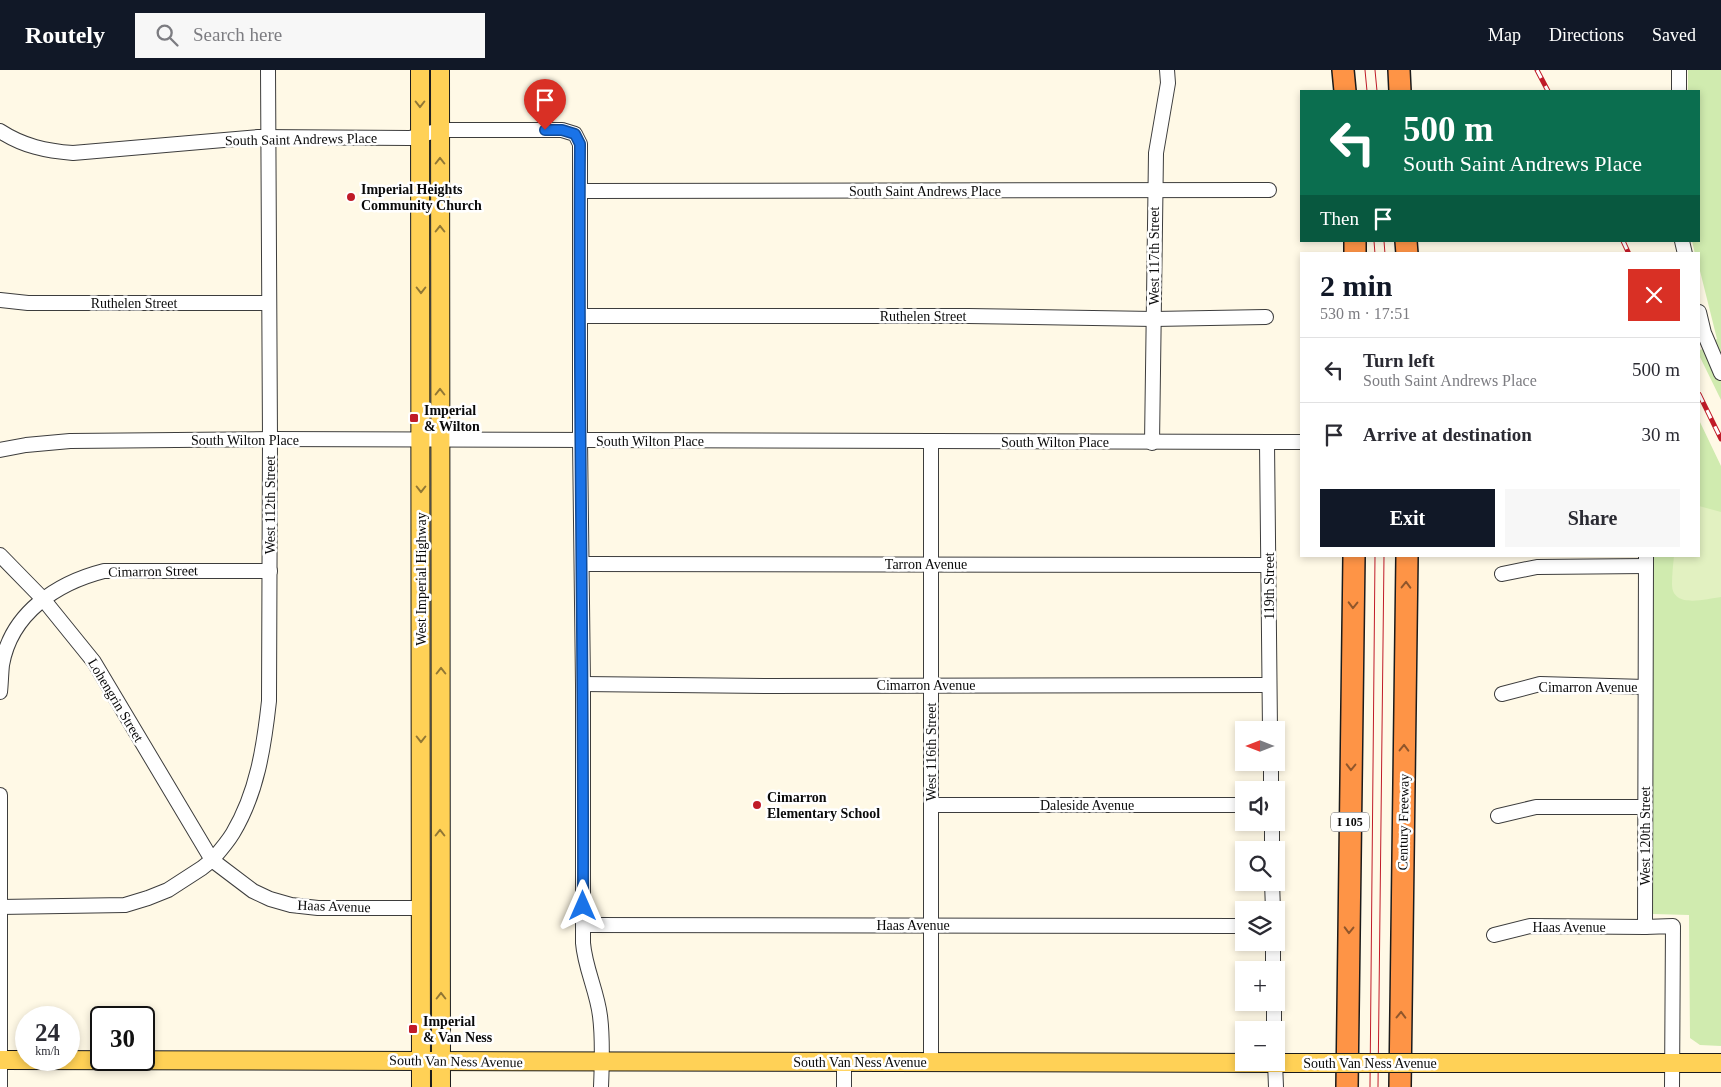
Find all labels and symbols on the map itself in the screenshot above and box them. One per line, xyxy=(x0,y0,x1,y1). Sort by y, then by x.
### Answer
pin xyxy=(524,79,566,130)
one-way arrow xyxy=(415,100,425,108)
street label: South Saint Andrews Place xyxy=(225,131,377,148)
one-way arrow xyxy=(435,157,445,165)
place label: Imperial Heights Community Church xyxy=(361,182,482,213)
street label: South Saint Andrews Place xyxy=(849,184,1001,199)
marker: Imperial Heights Community Church xyxy=(345,191,357,203)
street label: West 117th Street xyxy=(1147,207,1162,305)
one-way arrow xyxy=(435,225,445,233)
one-way arrow xyxy=(416,286,426,294)
street label: Ruthelen Street xyxy=(91,296,177,311)
street label: Ruthelen Street xyxy=(880,309,966,324)
one-way arrow xyxy=(435,388,445,396)
place label: Imperial & Wilton xyxy=(424,403,480,434)
marker: Imperial & Wilton xyxy=(408,412,420,424)
street label: South Wilton Place xyxy=(191,433,299,448)
street label: South Wilton Place xyxy=(596,434,704,449)
street label: South Wilton Place xyxy=(1001,435,1109,450)
street label: West 112th Street xyxy=(263,456,278,554)
one-way arrow xyxy=(416,486,426,494)
street label: West Imperial Highway xyxy=(414,512,429,646)
street label: 119th Street xyxy=(1262,552,1277,620)
street label: Tarron Avenue xyxy=(885,557,967,572)
street label: Cimarron Street xyxy=(108,563,198,580)
one-way arrow xyxy=(1401,581,1412,589)
one-way arrow xyxy=(1348,602,1358,609)
street label: Lohengrin Street xyxy=(85,656,146,745)
one-way arrow xyxy=(436,667,446,674)
street label: Cimarron Avenue xyxy=(877,678,975,693)
street label: Cimarron Avenue xyxy=(1539,680,1637,695)
street label: West 116th Street xyxy=(924,703,939,801)
north arrow xyxy=(1235,721,1285,771)
one-way arrow xyxy=(416,736,426,744)
one-way arrow xyxy=(1399,743,1409,751)
one-way arrow xyxy=(1346,764,1356,772)
street label: Century Freeway xyxy=(1395,773,1412,871)
street label: West 120th Street xyxy=(1638,786,1653,886)
place label: Cimarron Elementary School xyxy=(767,790,880,821)
street label: Daleside Avenue xyxy=(1040,798,1134,813)
marker: Cimarron Elementary School xyxy=(751,799,763,811)
road number: I 105 xyxy=(1331,812,1369,832)
one-way arrow xyxy=(435,829,445,837)
position arrow xyxy=(556,879,608,931)
street label: Haas Avenue xyxy=(297,898,371,915)
street label: Haas Avenue xyxy=(876,918,950,933)
street label: Haas Avenue xyxy=(1532,920,1606,935)
one-way arrow xyxy=(1344,926,1354,934)
one-way arrow xyxy=(436,992,446,1000)
speed limit sign: 30 xyxy=(90,1006,155,1071)
one-way arrow xyxy=(1395,1011,1406,1019)
place label: Imperial & Van Ness xyxy=(423,1014,493,1045)
marker: Imperial & Van Ness xyxy=(407,1023,419,1035)
street label: South Van Ness Avenue xyxy=(389,1053,523,1070)
street label: South Van Ness Avenue xyxy=(793,1055,927,1070)
street label: South Van Ness Avenue xyxy=(1303,1056,1437,1071)

